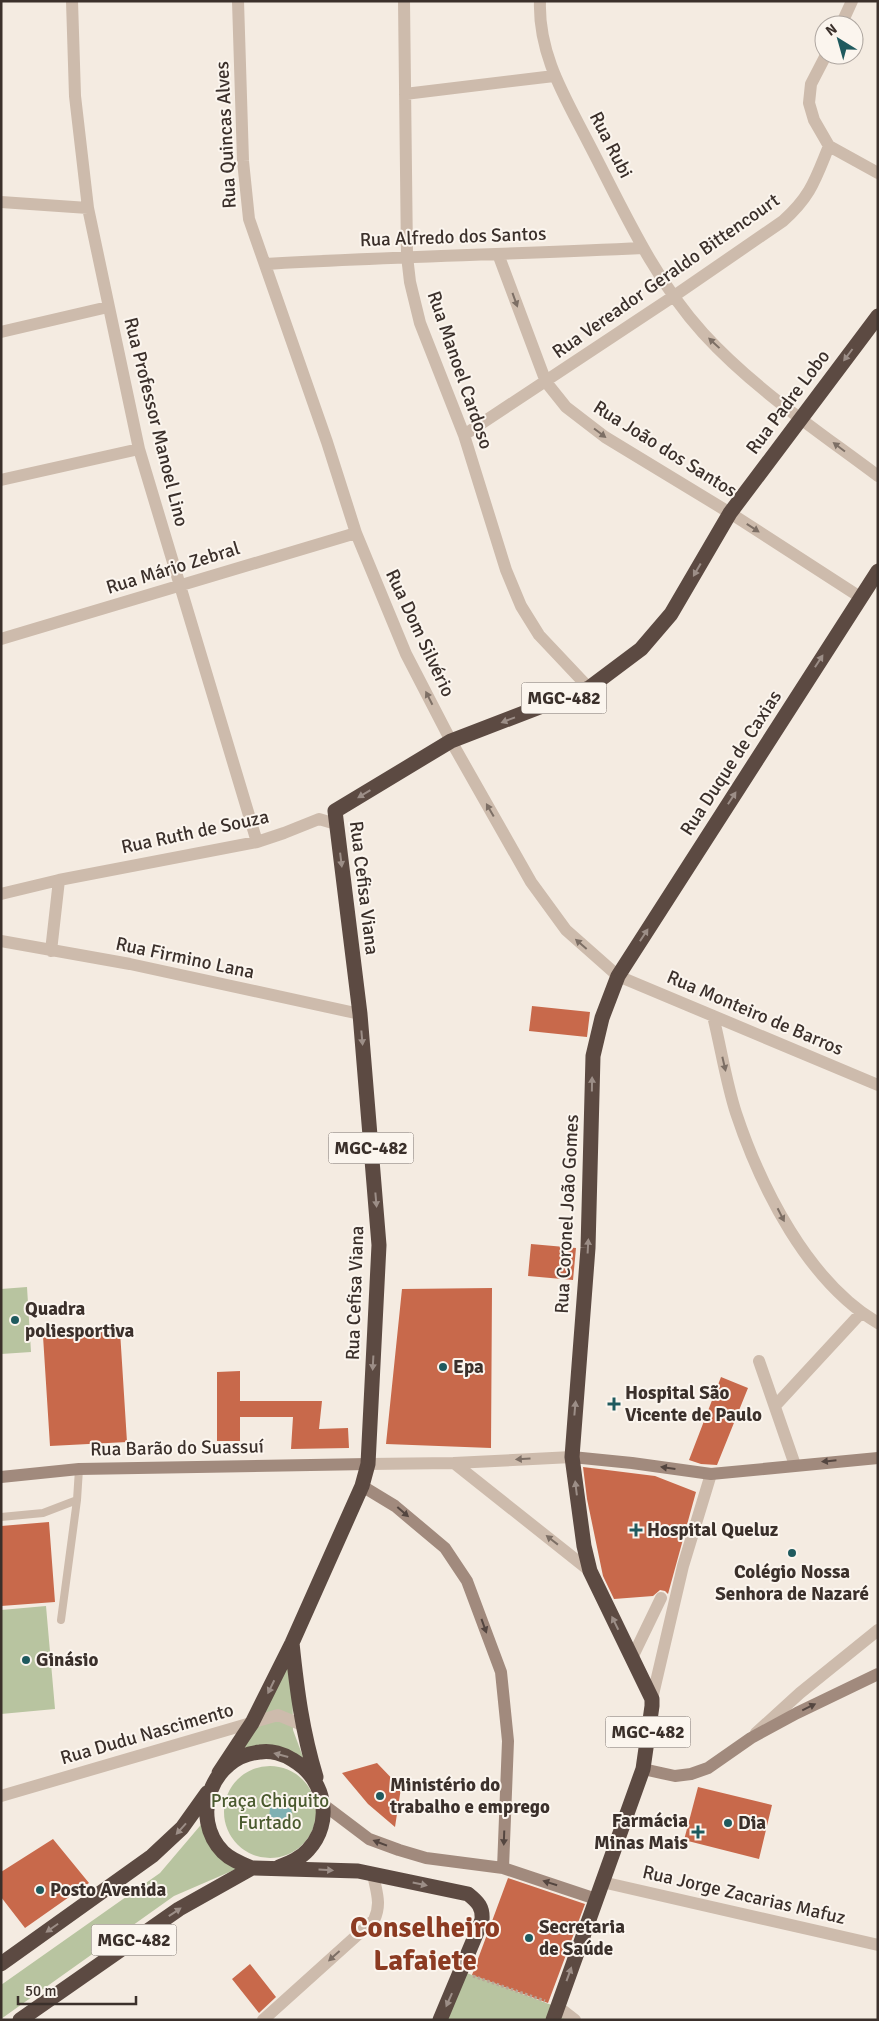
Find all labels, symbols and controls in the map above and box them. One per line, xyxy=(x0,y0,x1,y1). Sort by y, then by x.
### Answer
north arrow xyxy=(814,15,864,65)
text: N xyxy=(822,20,840,40)
street label: Rua Quincas Alves xyxy=(210,61,242,209)
street label: Rua Rubi xyxy=(584,108,638,182)
street label: Rua Vereador Geraldo Bittencourt xyxy=(548,188,785,364)
street label: Rua Alfredo dos Santos xyxy=(359,222,547,252)
street label: Rua Manoel Cardoso xyxy=(422,288,498,452)
one-way arrow xyxy=(511,293,519,308)
street label: Rua Professor Manoel Lino xyxy=(118,315,194,529)
one-way arrow xyxy=(708,337,720,349)
street label: Rua Padre Lobo xyxy=(741,345,835,459)
one-way arrow xyxy=(843,348,853,362)
street label: Rua João dos Santos xyxy=(589,395,741,503)
one-way arrow xyxy=(593,428,607,438)
one-way arrow xyxy=(832,442,846,452)
one-way arrow xyxy=(747,523,760,532)
street label: Rua Mário Zebral xyxy=(103,536,243,600)
one-way arrow xyxy=(693,562,701,577)
street label: Rua Dom Silvério xyxy=(380,565,460,701)
one-way arrow xyxy=(815,655,824,668)
road number: MGC-482 xyxy=(522,682,606,714)
street label: Rua Duque de Caxias xyxy=(675,686,787,840)
one-way arrow xyxy=(425,691,433,705)
one-way arrow xyxy=(500,717,515,724)
one-way arrow xyxy=(357,790,370,799)
one-way arrow xyxy=(727,792,737,805)
one-way arrow xyxy=(486,804,495,817)
street label: Rua Ruth de Souza xyxy=(119,805,271,859)
street label: Rua Cefisa Viana xyxy=(344,820,384,956)
one-way arrow xyxy=(337,852,345,868)
one-way arrow xyxy=(639,928,649,942)
street label: Rua Firmino Lana xyxy=(113,932,257,984)
one-way arrow xyxy=(576,938,588,950)
street label: Rua Monteiro de Barros xyxy=(663,965,847,1061)
one-way arrow xyxy=(358,1031,366,1047)
one-way arrow xyxy=(720,1056,728,1071)
one-way arrow xyxy=(588,1076,596,1092)
street label: Rua Coronel João Gomes xyxy=(550,1114,584,1314)
road number: MGC-482 xyxy=(328,1132,414,1164)
one-way arrow xyxy=(372,1193,380,1209)
one-way arrow xyxy=(777,1208,785,1223)
street label: Rua Cefisa Viana xyxy=(341,1225,369,1361)
one-way arrow xyxy=(584,1238,592,1254)
place label: Quadra poliesportiva xyxy=(25,1297,134,1343)
marker: Quadra poliesportiva xyxy=(9,1314,21,1326)
one-way arrow xyxy=(369,1355,377,1371)
place label: Epa xyxy=(453,1355,484,1379)
marker: Epa xyxy=(437,1361,449,1373)
place label: Hospital São Vicente de Paulo xyxy=(625,1381,762,1427)
marker: Hospital São Vicente de Paulo xyxy=(607,1397,621,1411)
one-way arrow xyxy=(572,1400,580,1416)
street label: Rua Barão do Suassuí xyxy=(90,1434,265,1462)
one-way arrow xyxy=(515,1456,531,1464)
one-way arrow xyxy=(821,1458,837,1466)
one-way arrow xyxy=(660,1464,676,1472)
one-way arrow xyxy=(572,1480,580,1496)
one-way arrow xyxy=(396,1507,409,1518)
place label: Hospital Queluz xyxy=(647,1518,779,1542)
marker: Hospital Queluz xyxy=(629,1523,643,1537)
one-way arrow xyxy=(546,1535,559,1546)
marker: Colégio Nossa Senhora de Nazaré xyxy=(786,1547,798,1559)
place label: Colégio Nossa Senhora de Nazaré xyxy=(715,1560,869,1606)
one-way arrow xyxy=(611,1616,619,1630)
one-way arrow xyxy=(480,1619,488,1634)
place label: Ginásio xyxy=(36,1648,98,1672)
marker: Ginásio xyxy=(20,1654,32,1666)
one-way arrow xyxy=(266,1680,274,1694)
street label: Rua Dudu Nascimento xyxy=(58,1698,236,1770)
one-way arrow xyxy=(802,1703,816,1711)
road number: MGC-482 xyxy=(606,1716,690,1748)
one-way arrow xyxy=(273,1751,288,1759)
place label: Ministério do trabalho e emprego xyxy=(389,1773,550,1819)
park label: Praça Chiquito Furtado xyxy=(211,1789,329,1835)
marker: Ministério do trabalho e emprego xyxy=(374,1790,386,1802)
place label: Farmácia Minas Mais xyxy=(594,1809,688,1855)
place label: Dia xyxy=(738,1811,766,1835)
marker: Dia xyxy=(722,1817,734,1829)
one-way arrow xyxy=(175,1822,186,1835)
marker: Farmácia Minas Mais xyxy=(692,1826,704,1838)
one-way arrow xyxy=(499,1830,507,1846)
one-way arrow xyxy=(372,1839,387,1847)
street label: Rua Jorge Zacarias Mafuz xyxy=(640,1860,848,1930)
one-way arrow xyxy=(318,1866,334,1874)
place label: Posto Avenida xyxy=(50,1878,167,1902)
one-way arrow xyxy=(542,1879,557,1887)
one-way arrow xyxy=(413,1880,428,1888)
marker: Posto Avenida xyxy=(34,1884,46,1896)
one-way arrow xyxy=(168,1907,181,1917)
district label: Conselheiro Lafaiete xyxy=(350,1910,500,1978)
place label: Secretaria de Saúde xyxy=(539,1915,625,1961)
one-way arrow xyxy=(45,1923,59,1933)
road number: MGC-482 xyxy=(92,1924,176,1956)
marker: Secretaria de Saúde xyxy=(523,1932,535,1944)
one-way arrow xyxy=(328,1950,341,1961)
one-way arrow xyxy=(566,1966,573,1981)
scale bar xyxy=(18,1974,135,2006)
text: 50 m xyxy=(25,1982,56,2000)
one-way arrow xyxy=(444,1993,452,2007)

